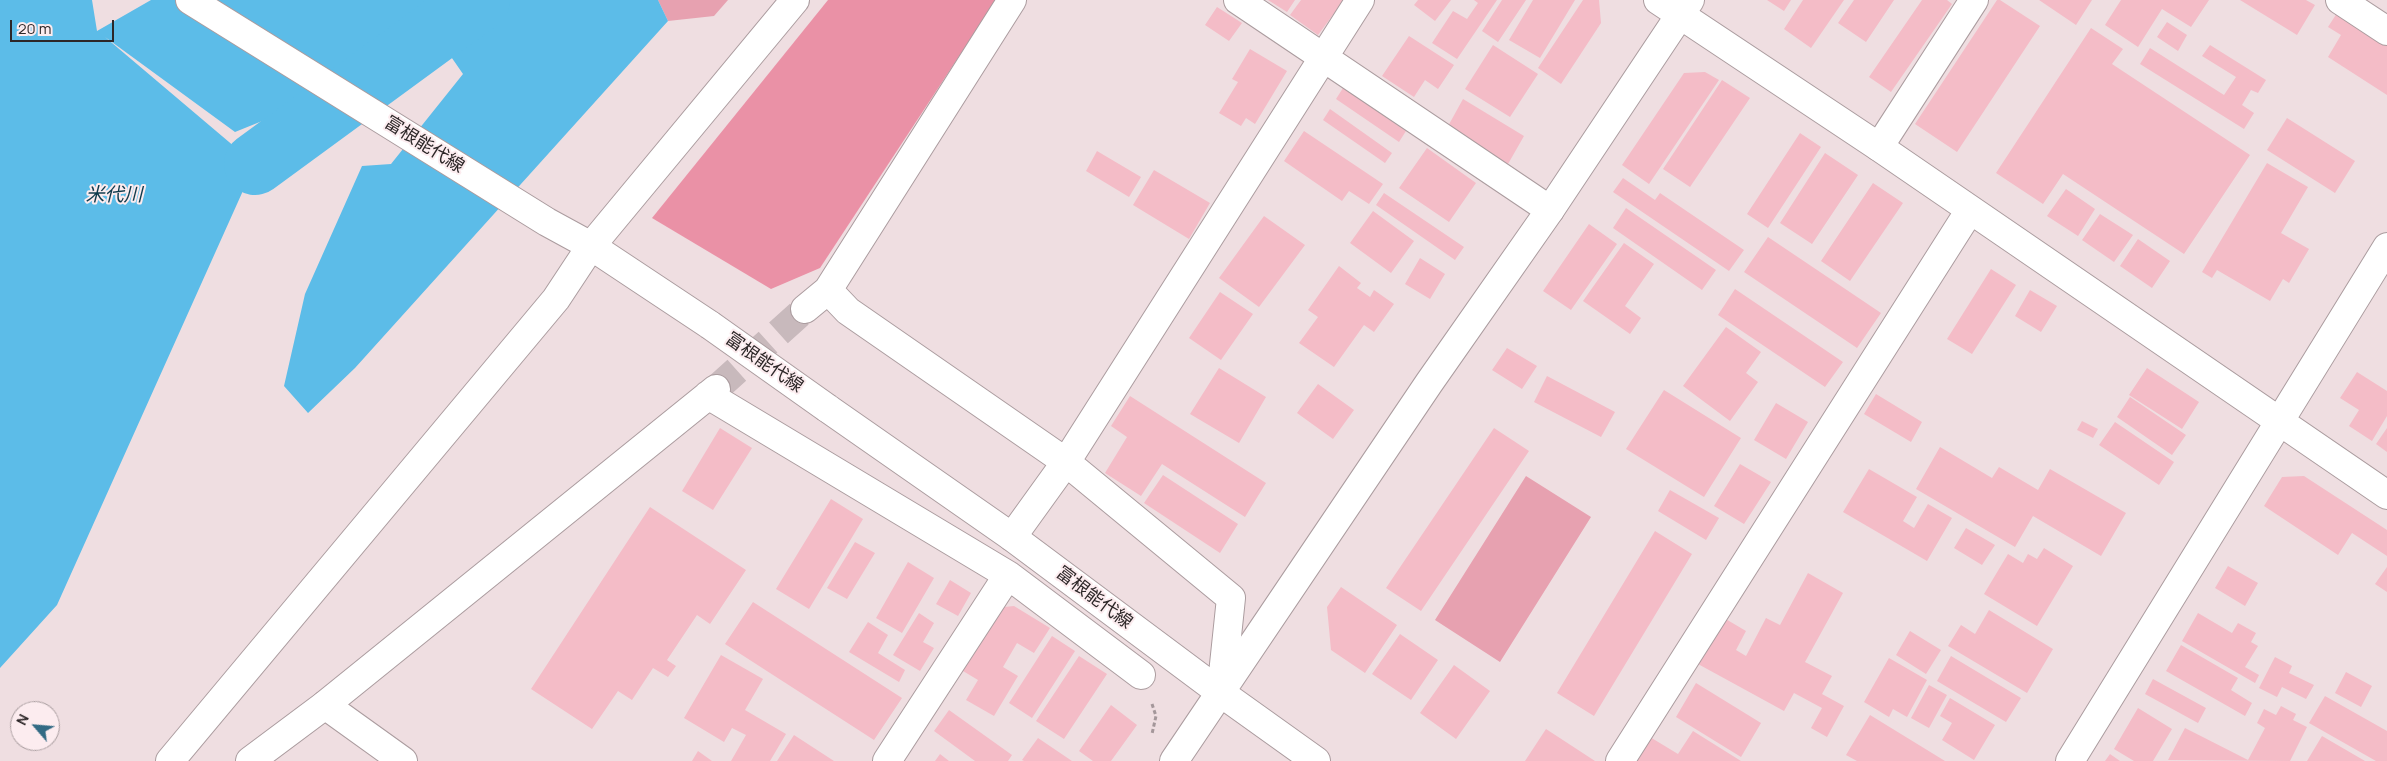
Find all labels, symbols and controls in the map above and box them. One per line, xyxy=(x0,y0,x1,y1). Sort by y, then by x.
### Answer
scale bar xyxy=(12,10,116,42)
text: 20 m xyxy=(18,18,51,39)
street label: 富根能代線 xyxy=(380,112,468,178)
water label: 米代川 xyxy=(86,185,142,207)
street label: 富根能代線 xyxy=(721,328,807,398)
street label: 富根能代線 xyxy=(1052,562,1136,634)
north arrow xyxy=(10,701,60,751)
text: N xyxy=(11,711,33,728)

